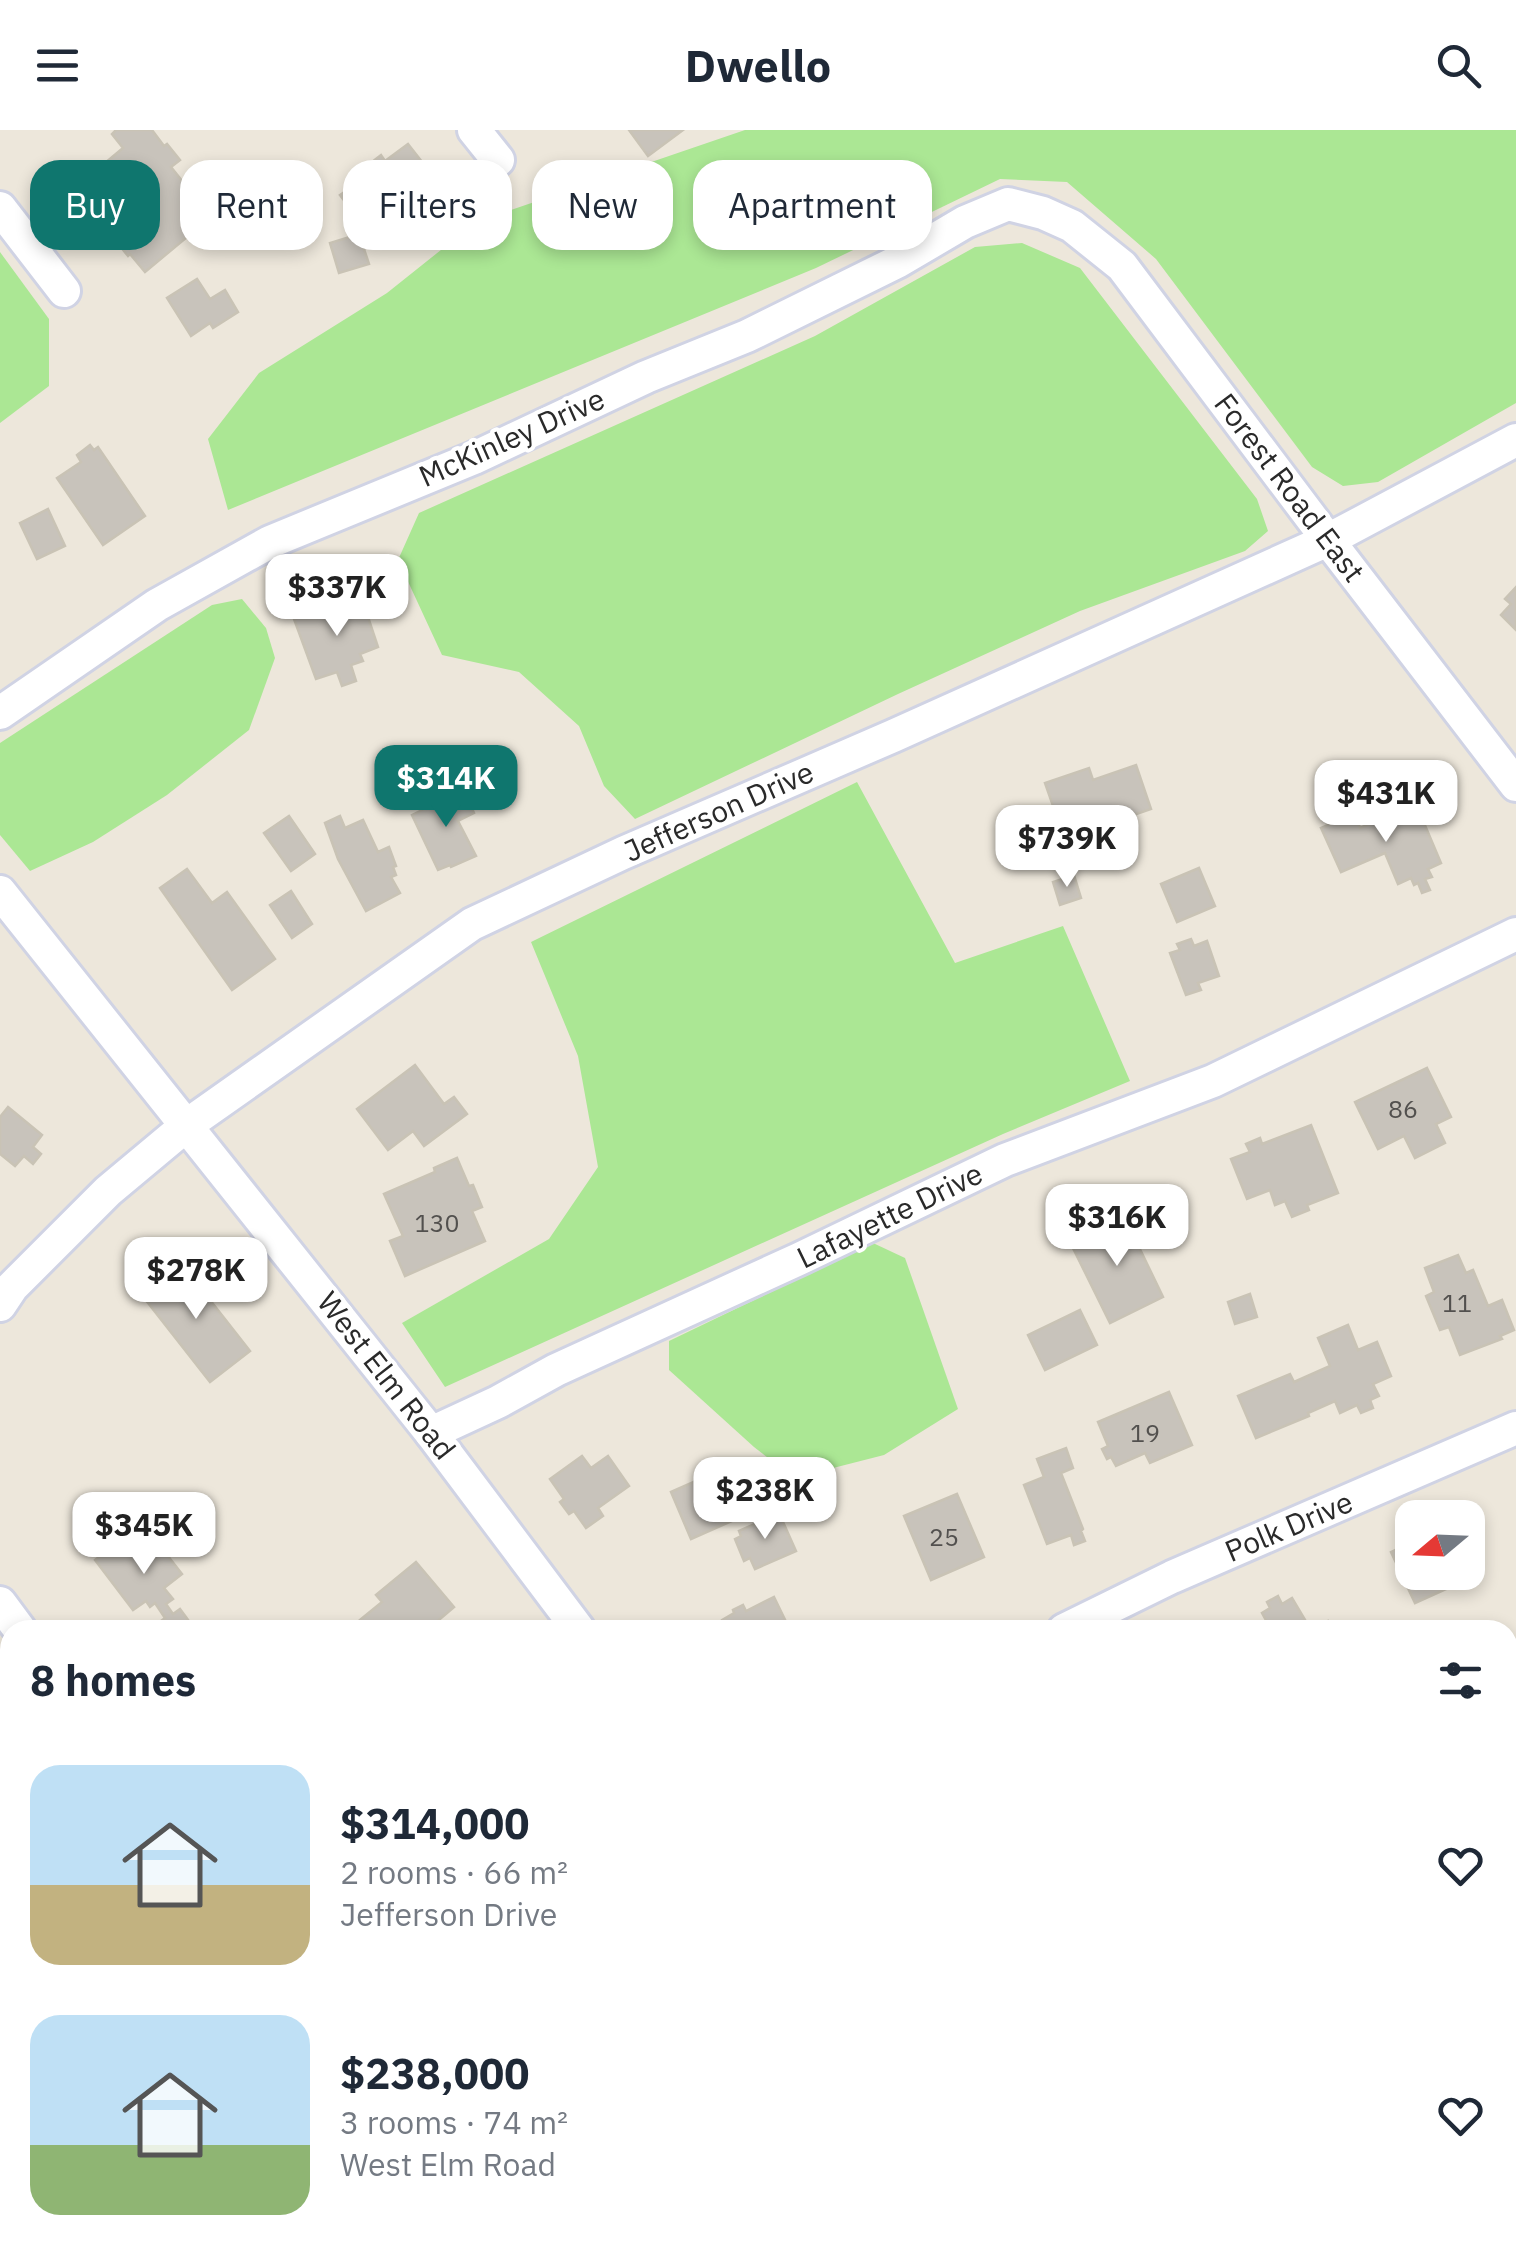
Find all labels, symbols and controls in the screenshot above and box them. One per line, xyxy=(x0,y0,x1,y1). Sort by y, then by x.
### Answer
text: Dwello xyxy=(685,36,831,94)
icon: menu xyxy=(30,38,85,93)
icon: search xyxy=(1431,38,1486,93)
chip: Buy xyxy=(30,160,160,250)
chip: Rent xyxy=(180,160,323,250)
chip: Filters xyxy=(343,160,512,250)
chip: New xyxy=(532,160,673,250)
chip: Apartment xyxy=(693,160,932,250)
street label: McKinley Drive xyxy=(412,378,610,495)
street label: Forest Road East xyxy=(1206,385,1374,589)
pin: $337K xyxy=(267,554,407,639)
text: $337K xyxy=(287,565,387,607)
pin: $314K xyxy=(376,745,516,830)
street label: Jefferson Drive xyxy=(617,751,819,870)
text: $314K xyxy=(396,756,496,798)
pin: $431K xyxy=(1316,760,1456,845)
text: $431K xyxy=(1336,771,1436,813)
pin: $739K xyxy=(997,805,1137,890)
text: $739K xyxy=(1017,816,1117,858)
house number: 86 xyxy=(1388,1092,1418,1125)
street label: Lafayette Drive xyxy=(790,1153,989,1276)
pin: $316K xyxy=(1047,1184,1187,1269)
text: $316K xyxy=(1067,1195,1167,1237)
house number: 130 xyxy=(414,1206,460,1239)
pin: $278K xyxy=(126,1237,266,1322)
text: $278K xyxy=(146,1248,246,1290)
street label: West Elm Road xyxy=(309,1283,465,1467)
house number: 11 xyxy=(1442,1286,1472,1319)
house number: 19 xyxy=(1130,1416,1160,1449)
pin: $238K xyxy=(695,1457,835,1542)
text: $238K xyxy=(715,1468,815,1510)
street label: Polk Drive xyxy=(1219,1481,1358,1570)
pin: $345K xyxy=(74,1492,214,1577)
north arrow xyxy=(1395,1500,1485,1590)
map controls xyxy=(1395,1500,1485,1590)
text: $345K xyxy=(94,1503,194,1545)
house number: 25 xyxy=(929,1520,959,1553)
text: 8 homes xyxy=(30,1653,196,1708)
icon: filters xyxy=(1433,1653,1488,1708)
text: $314,000 xyxy=(340,1796,529,1851)
icon: home xyxy=(110,1805,230,1925)
icon: heart xyxy=(1433,1838,1488,1893)
text: 2 rooms · 66 m² xyxy=(340,1851,568,1893)
text: Jefferson Drive xyxy=(340,1893,557,1935)
text: $238,000 xyxy=(340,2046,529,2101)
icon: home xyxy=(110,2055,230,2175)
icon: heart xyxy=(1433,2088,1488,2143)
text: 3 rooms · 74 m² xyxy=(340,2101,568,2143)
text: West Elm Road xyxy=(340,2143,556,2185)

